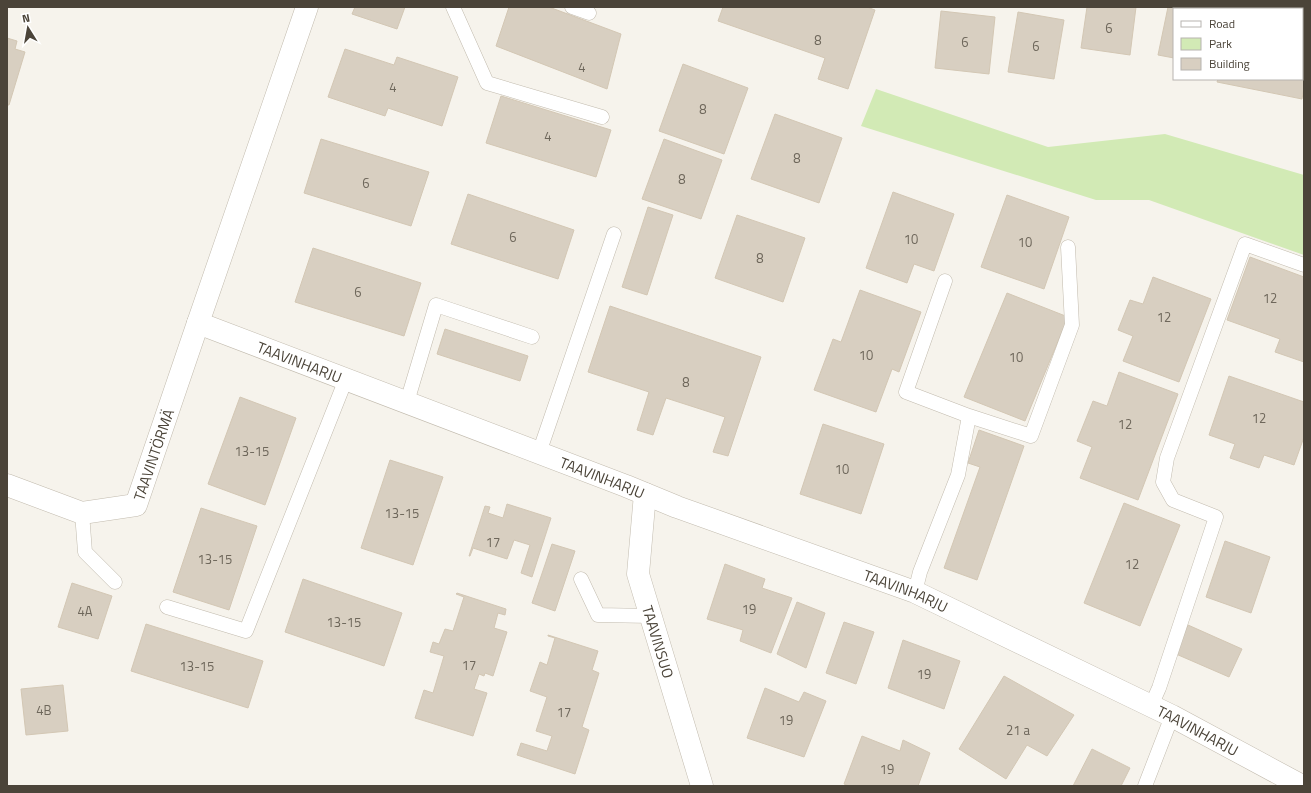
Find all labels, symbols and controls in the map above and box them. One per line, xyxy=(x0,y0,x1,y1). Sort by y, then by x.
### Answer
north arrow xyxy=(8,8,48,48)
legend xyxy=(1173,8,1303,80)
text: N xyxy=(21,10,31,27)
text: Road xyxy=(1209,14,1235,33)
house number: 6 xyxy=(1105,18,1113,38)
house number: 8 xyxy=(814,30,822,50)
house number: 6 xyxy=(961,32,969,52)
text: Park xyxy=(1209,34,1232,53)
house number: 6 xyxy=(1032,36,1040,56)
text: Building xyxy=(1209,54,1250,73)
house number: 4 xyxy=(578,57,586,77)
house number: 4 xyxy=(389,77,397,97)
house number: 8 xyxy=(699,99,707,119)
house number: 4 xyxy=(544,126,552,146)
house number: 8 xyxy=(793,148,801,168)
house number: 8 xyxy=(678,169,686,189)
house number: 6 xyxy=(362,173,370,193)
house number: 6 xyxy=(509,227,517,247)
house number: 10 xyxy=(904,229,918,249)
house number: 10 xyxy=(1018,232,1032,252)
house number: 8 xyxy=(756,248,764,268)
house number: 6 xyxy=(354,282,362,302)
house number: 12 xyxy=(1263,288,1277,308)
house number: 12 xyxy=(1157,307,1171,327)
street label: TAAVINHARJU xyxy=(254,335,346,388)
house number: 10 xyxy=(859,345,873,365)
house number: 10 xyxy=(1009,347,1023,367)
house number: 8 xyxy=(682,372,690,392)
street label: TAAVINTÖRMÄ xyxy=(127,406,180,503)
house number: 12 xyxy=(1252,408,1266,428)
house number: 12 xyxy=(1118,414,1132,434)
house number: 13-15 xyxy=(235,441,269,461)
street label: TAAVINHARJU xyxy=(556,450,648,504)
house number: 10 xyxy=(835,459,849,479)
house number: 13-15 xyxy=(385,503,419,523)
house number: 17 xyxy=(486,532,500,552)
house number: 13-15 xyxy=(198,549,232,569)
house number: 12 xyxy=(1125,554,1139,574)
street label: TAAVINHARJU xyxy=(860,563,952,618)
house number: 19 xyxy=(742,599,756,619)
house number: 4A xyxy=(77,601,93,621)
street label: TAAVINSUO xyxy=(637,602,680,681)
house number: 13-15 xyxy=(327,612,361,632)
house number: 17 xyxy=(462,655,476,675)
house number: 13-15 xyxy=(180,656,214,676)
house number: 19 xyxy=(917,664,931,684)
street label: TAAVINHARJU xyxy=(1153,699,1243,761)
house number: 4B xyxy=(36,700,52,720)
house number: 17 xyxy=(557,702,571,722)
house number: 19 xyxy=(779,710,793,730)
house number: 21 a xyxy=(1006,720,1030,740)
house number: 19 xyxy=(880,759,894,779)

